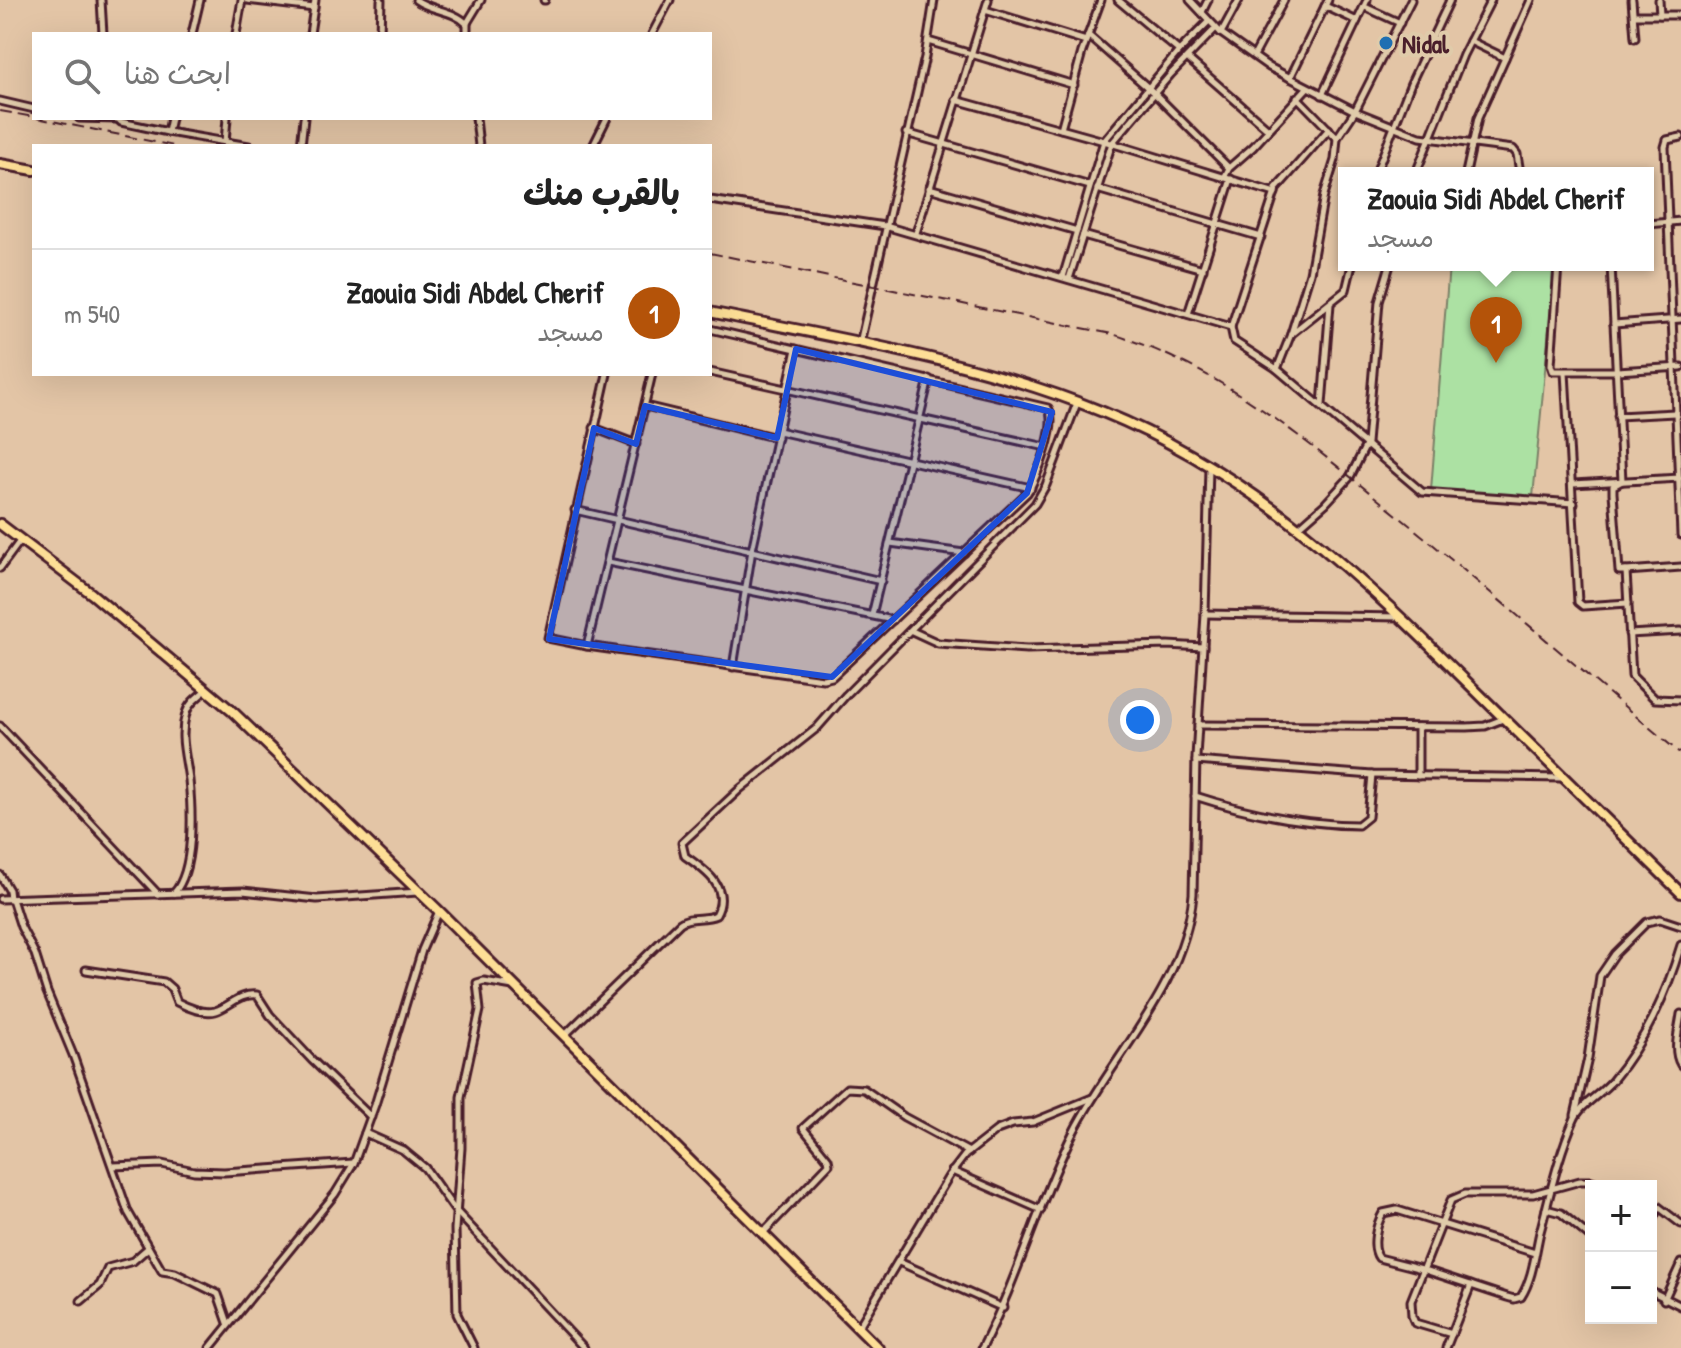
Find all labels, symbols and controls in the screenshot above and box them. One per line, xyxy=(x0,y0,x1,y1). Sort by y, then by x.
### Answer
place label: Nidal xyxy=(1402,26,1450,61)
search box xyxy=(32,32,712,120)
marker: Nidal xyxy=(1377,34,1395,52)
text: ابحث هنا xyxy=(124,53,231,93)
icon: search xyxy=(60,54,104,98)
popup xyxy=(1338,167,1654,271)
text: بالقرب منك xyxy=(523,170,680,216)
text: Zaouia Sidi Abdel Cherif xyxy=(1367,178,1625,218)
text: مسجد xyxy=(1367,220,1434,255)
text: Zaouia Sidi Abdel Cherif xyxy=(346,272,604,312)
text: 540 m xyxy=(64,296,120,331)
text: 1 xyxy=(649,296,659,331)
pin: 1 xyxy=(1470,297,1522,363)
text: مسجد xyxy=(537,314,604,349)
your location xyxy=(1120,700,1160,740)
map controls xyxy=(1585,1180,1657,1324)
button: + xyxy=(1585,1180,1657,1252)
button: − xyxy=(1585,1252,1657,1324)

